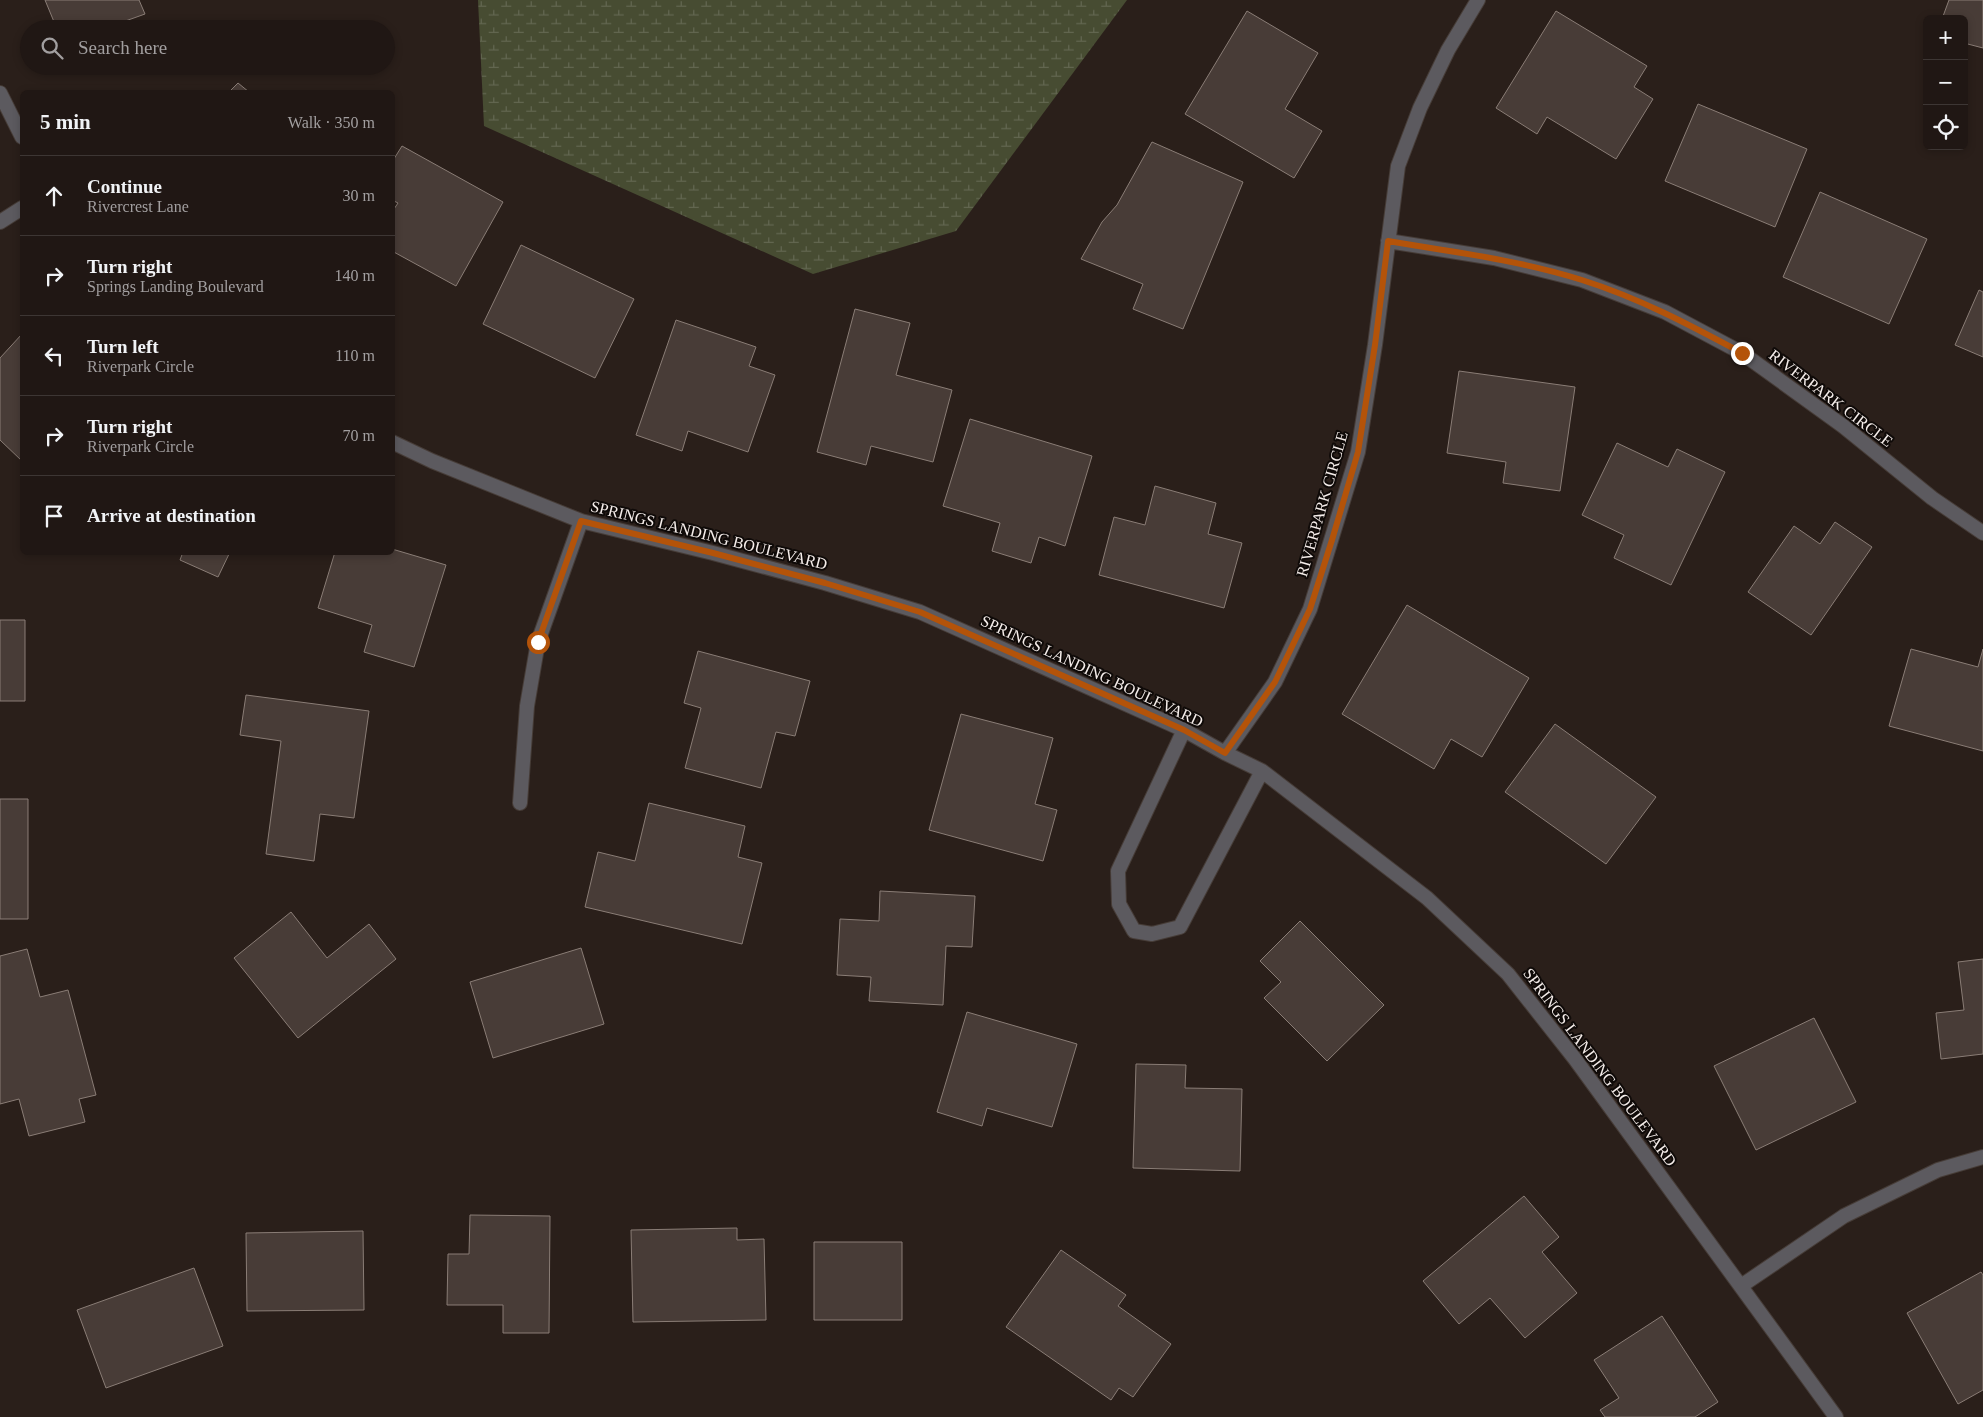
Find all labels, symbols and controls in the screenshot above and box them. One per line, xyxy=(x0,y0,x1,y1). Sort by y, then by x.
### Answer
map controls xyxy=(1923,15,1968,150)
button: + xyxy=(1923,15,1968,60)
search box xyxy=(20,20,395,75)
icon: search xyxy=(38,34,66,62)
text: Search here xyxy=(78,37,167,58)
button: − xyxy=(1923,60,1968,105)
button: locate xyxy=(1923,105,1968,150)
text: 5 min xyxy=(40,110,91,134)
text: Walk · 350 m xyxy=(288,114,375,131)
text: Continue xyxy=(87,176,162,197)
icon: ahead xyxy=(40,182,68,210)
text: 30 m xyxy=(343,187,375,204)
text: Rivercrest Lane xyxy=(87,198,189,215)
text: Turn right xyxy=(87,256,172,277)
icon: right xyxy=(40,262,68,290)
text: 140 m xyxy=(335,267,375,284)
text: Springs Landing Boulevard xyxy=(87,278,264,295)
text: Turn left xyxy=(87,336,159,357)
icon: left xyxy=(40,342,68,370)
route end xyxy=(1731,342,1754,365)
street label: RIVERPARK CIRCLE xyxy=(1766,346,1896,450)
text: 110 m xyxy=(335,347,375,364)
text: Riverpark Circle xyxy=(87,358,194,375)
text: Turn right xyxy=(87,416,172,437)
icon: right xyxy=(40,422,68,450)
text: 70 m xyxy=(343,427,375,444)
street label: RIVERPARK CIRCLE xyxy=(1293,430,1351,578)
text: Riverpark Circle xyxy=(87,438,194,455)
street label: SPRINGS LANDING BOULEVARD xyxy=(589,497,829,573)
icon: arrive xyxy=(40,502,68,530)
text: Arrive at destination xyxy=(87,505,256,526)
street label: SPRINGS LANDING BOULEVARD xyxy=(978,612,1206,730)
route start xyxy=(527,631,550,654)
street label: SPRINGS LANDING BOULEVARD xyxy=(1520,965,1680,1169)

